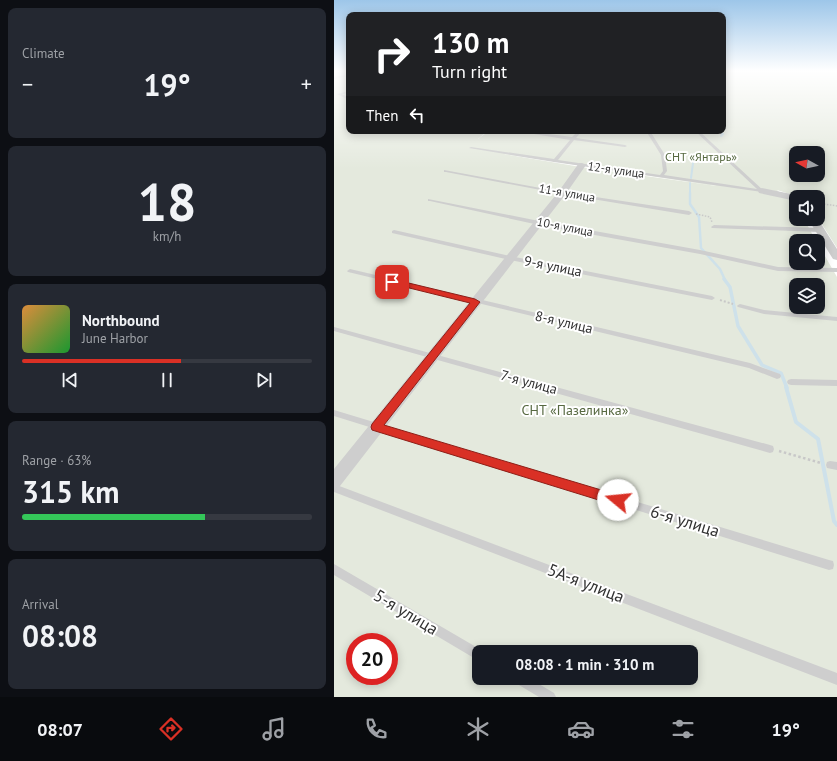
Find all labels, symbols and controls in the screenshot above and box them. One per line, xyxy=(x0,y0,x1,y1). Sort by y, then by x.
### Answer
text: 130 m xyxy=(432,24,509,61)
icon: right xyxy=(366,28,418,80)
text: Climate xyxy=(22,45,65,62)
text: Turn right xyxy=(432,60,507,83)
text: 19° xyxy=(143,65,191,104)
text: − xyxy=(22,70,33,98)
text: + xyxy=(301,70,312,98)
icon: left xyxy=(406,104,428,126)
text: Then xyxy=(366,106,398,125)
north arrow xyxy=(789,146,825,182)
map controls xyxy=(789,146,825,314)
park label: СНТ «Янтарь» xyxy=(665,149,737,164)
street label: 12-я улица xyxy=(587,158,645,181)
text: 18 xyxy=(138,168,196,235)
street label: 11-я улица xyxy=(538,180,596,205)
button: sound xyxy=(789,190,825,226)
street label: 10-я улица xyxy=(536,214,594,239)
text: km/h xyxy=(153,228,181,245)
button: search xyxy=(789,234,825,270)
street label: 9-я улица xyxy=(522,252,584,280)
pin xyxy=(375,265,409,299)
icon: arrive xyxy=(381,271,403,293)
button: layers xyxy=(789,278,825,314)
street label: 8-я улица xyxy=(533,307,595,337)
text: Northbound xyxy=(82,311,159,330)
text: June Harbor xyxy=(82,330,148,347)
street label: 7-я улица xyxy=(499,366,559,398)
icon: previous xyxy=(59,369,81,391)
icon: pause xyxy=(156,369,178,391)
icon: next xyxy=(253,369,275,391)
park label: СНТ «Пазелинка» xyxy=(522,401,629,419)
text: Range · 63% xyxy=(22,452,91,469)
text: 315 km xyxy=(22,472,120,511)
position arrow xyxy=(597,479,639,521)
street label: 6-я улица xyxy=(648,500,722,542)
street label: 5А-я улица xyxy=(544,558,628,608)
street label: 5-я улица xyxy=(370,584,442,640)
text: Arrival xyxy=(22,596,58,613)
text: 08:08 xyxy=(22,616,98,655)
speed limit sign: 20 xyxy=(346,633,398,685)
text: 08:08 · 1 min · 310 m xyxy=(516,655,654,674)
icon: directions xyxy=(157,715,185,743)
icon: music xyxy=(260,715,288,743)
icon: phone xyxy=(362,715,390,743)
icon: climate xyxy=(464,715,492,743)
icon: car xyxy=(567,715,595,743)
icon: filters xyxy=(669,715,697,743)
text: 08:07 xyxy=(37,718,83,741)
text: 19° xyxy=(771,718,800,741)

